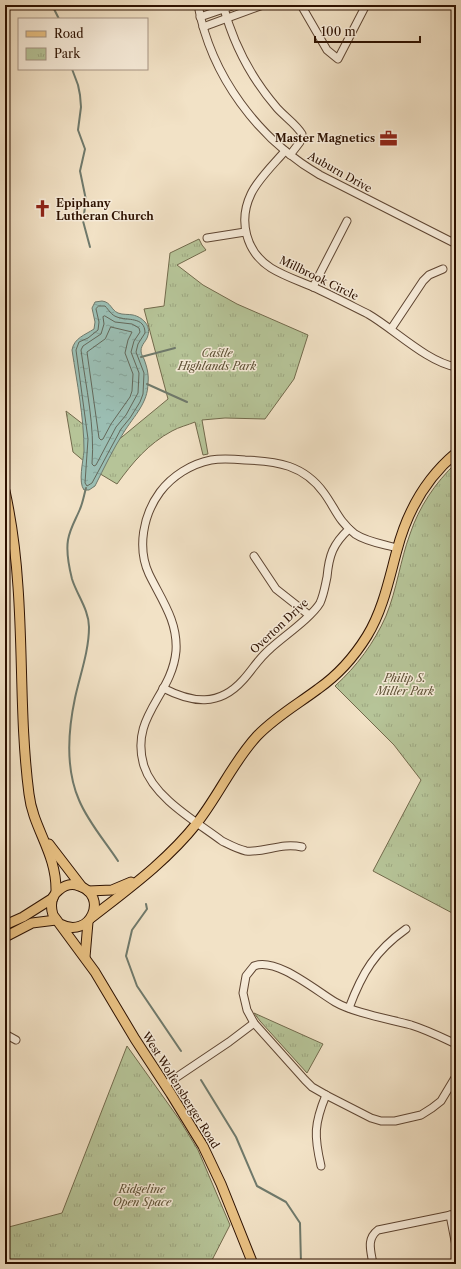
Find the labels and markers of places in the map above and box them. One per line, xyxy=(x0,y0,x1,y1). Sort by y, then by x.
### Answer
office icon: Master Magnetics xyxy=(378,128,398,148)
place label: Master Magnetics xyxy=(275,131,375,145)
place label: Epiphany Lutheran Church xyxy=(56,196,154,223)
church icon: Epiphany Lutheran Church xyxy=(33,199,53,219)

